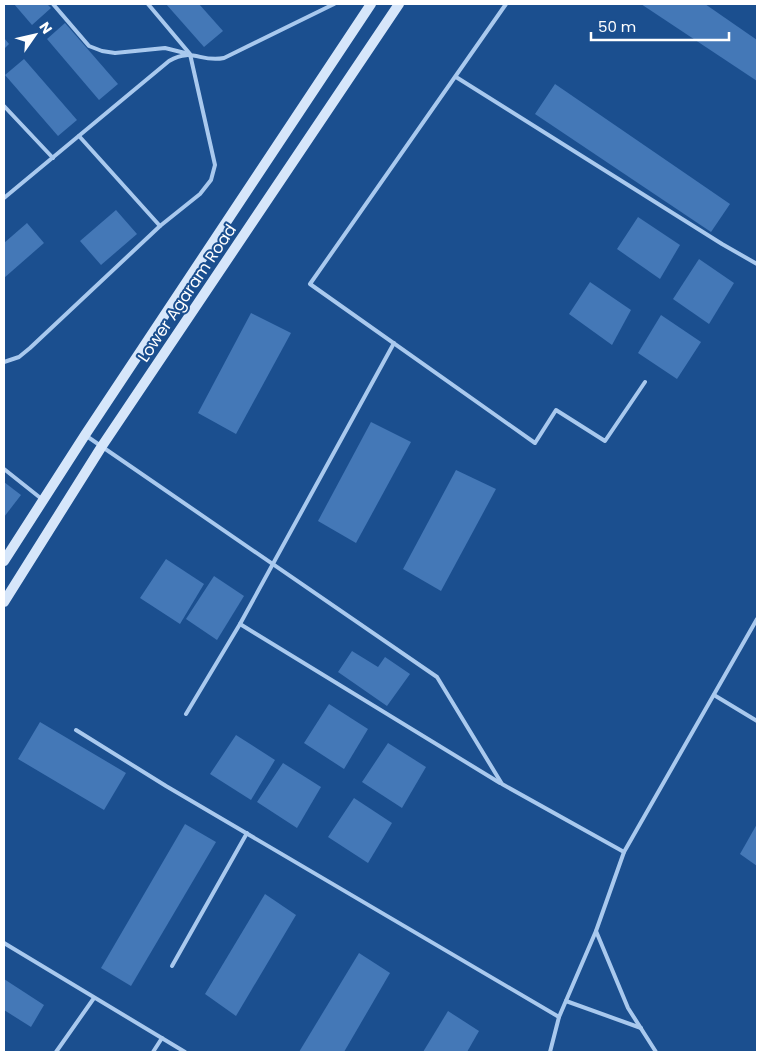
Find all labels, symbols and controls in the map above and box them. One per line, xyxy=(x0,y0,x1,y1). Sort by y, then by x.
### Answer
north arrow xyxy=(10,10,60,60)
scale bar xyxy=(591,10,728,42)
text: 50 m xyxy=(598,16,636,37)
text: N xyxy=(35,18,57,38)
street label: Lower Agaram Road xyxy=(132,219,242,367)

